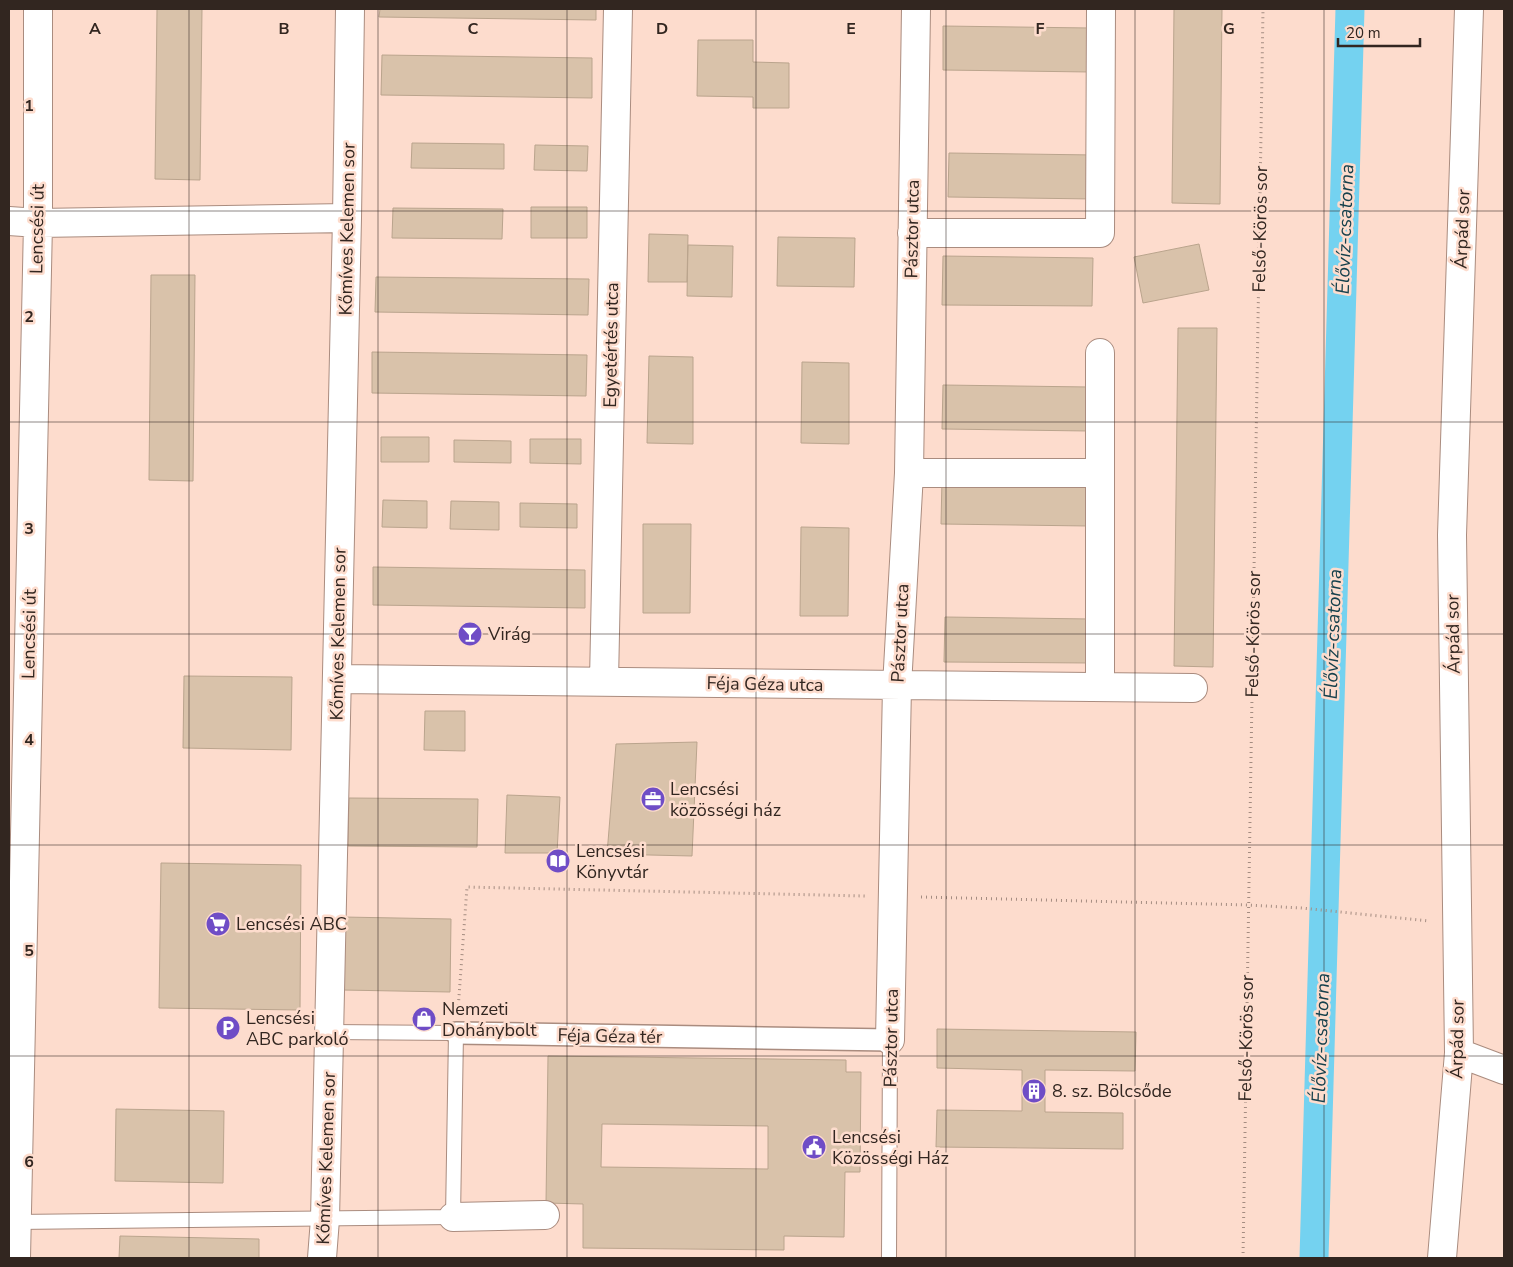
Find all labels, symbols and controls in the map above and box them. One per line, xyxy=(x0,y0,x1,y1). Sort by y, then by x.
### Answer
scale bar xyxy=(1338,15,1420,47)
text: A xyxy=(89,18,101,40)
text: B xyxy=(278,18,290,40)
text: C xyxy=(468,18,479,40)
text: D xyxy=(656,18,668,40)
text: E xyxy=(846,18,856,40)
text: F xyxy=(1036,18,1045,40)
text: G xyxy=(1223,18,1235,40)
text: 20 m xyxy=(1346,23,1381,43)
text: 1 xyxy=(24,95,34,117)
street label: Kőmíves Kelemen sor xyxy=(333,142,361,316)
water label: Élővíz-csatorna xyxy=(1330,163,1360,295)
street label: Felső-Körös sor xyxy=(1247,165,1273,293)
street label: Pásztor utca xyxy=(899,179,925,279)
street label: Lencsési út xyxy=(24,183,50,274)
street label: Árpád sor xyxy=(1449,188,1475,269)
street label: Egyetértés utca xyxy=(598,282,624,408)
text: 2 xyxy=(24,306,34,328)
text: 3 xyxy=(24,518,34,540)
street label: Kőmíves Kelemen sor xyxy=(324,547,352,721)
water label: Élővíz-csatorna xyxy=(1318,568,1348,700)
street label: Felső-Körös sor xyxy=(1240,570,1266,698)
street label: Pásztor utca xyxy=(885,583,915,683)
street label: Lencsési út xyxy=(16,588,42,679)
street label: Árpád sor xyxy=(1440,593,1466,674)
bar icon: Virág xyxy=(457,621,483,647)
place label: Virág xyxy=(487,622,531,646)
street label: Féja Géza utca xyxy=(706,671,824,697)
text: 4 xyxy=(24,729,34,751)
place label: Lencsési közösségi ház xyxy=(670,777,781,822)
office icon: Lencsési közösségi ház xyxy=(640,786,666,812)
place label: Lencsési Könyvtár xyxy=(576,839,649,884)
library icon: Lencsési Könyvtár xyxy=(545,848,571,874)
supermarket icon: Lencsési ABC xyxy=(205,911,231,937)
place label: Lencsési ABC xyxy=(236,912,347,936)
text: 5 xyxy=(24,940,34,962)
water label: Élővíz-csatorna xyxy=(1306,972,1336,1104)
street label: Felső-Körös sor xyxy=(1233,974,1259,1102)
street label: Pásztor utca xyxy=(878,988,904,1088)
place label: Nemzeti Dohánybolt xyxy=(442,997,537,1042)
street label: Árpád sor xyxy=(1444,998,1470,1079)
place label: Lencsési ABC parkoló xyxy=(246,1006,349,1051)
shop icon: Nemzeti Dohánybolt xyxy=(411,1006,437,1032)
parking icon: Lencsési ABC parkoló xyxy=(215,1015,241,1041)
street label: Féja Géza tér xyxy=(557,1023,663,1049)
street label: Kőmíves Kelemen sor xyxy=(311,1071,341,1245)
building icon: 8. sz. Bölcsőde xyxy=(1021,1078,1047,1104)
place label: 8. sz. Bölcsőde xyxy=(1052,1079,1172,1103)
place label: Lencsési Közösségi Ház xyxy=(832,1125,949,1170)
public building icon: Lencsési Közösségi Ház xyxy=(801,1134,827,1160)
text: 6 xyxy=(24,1151,34,1173)

